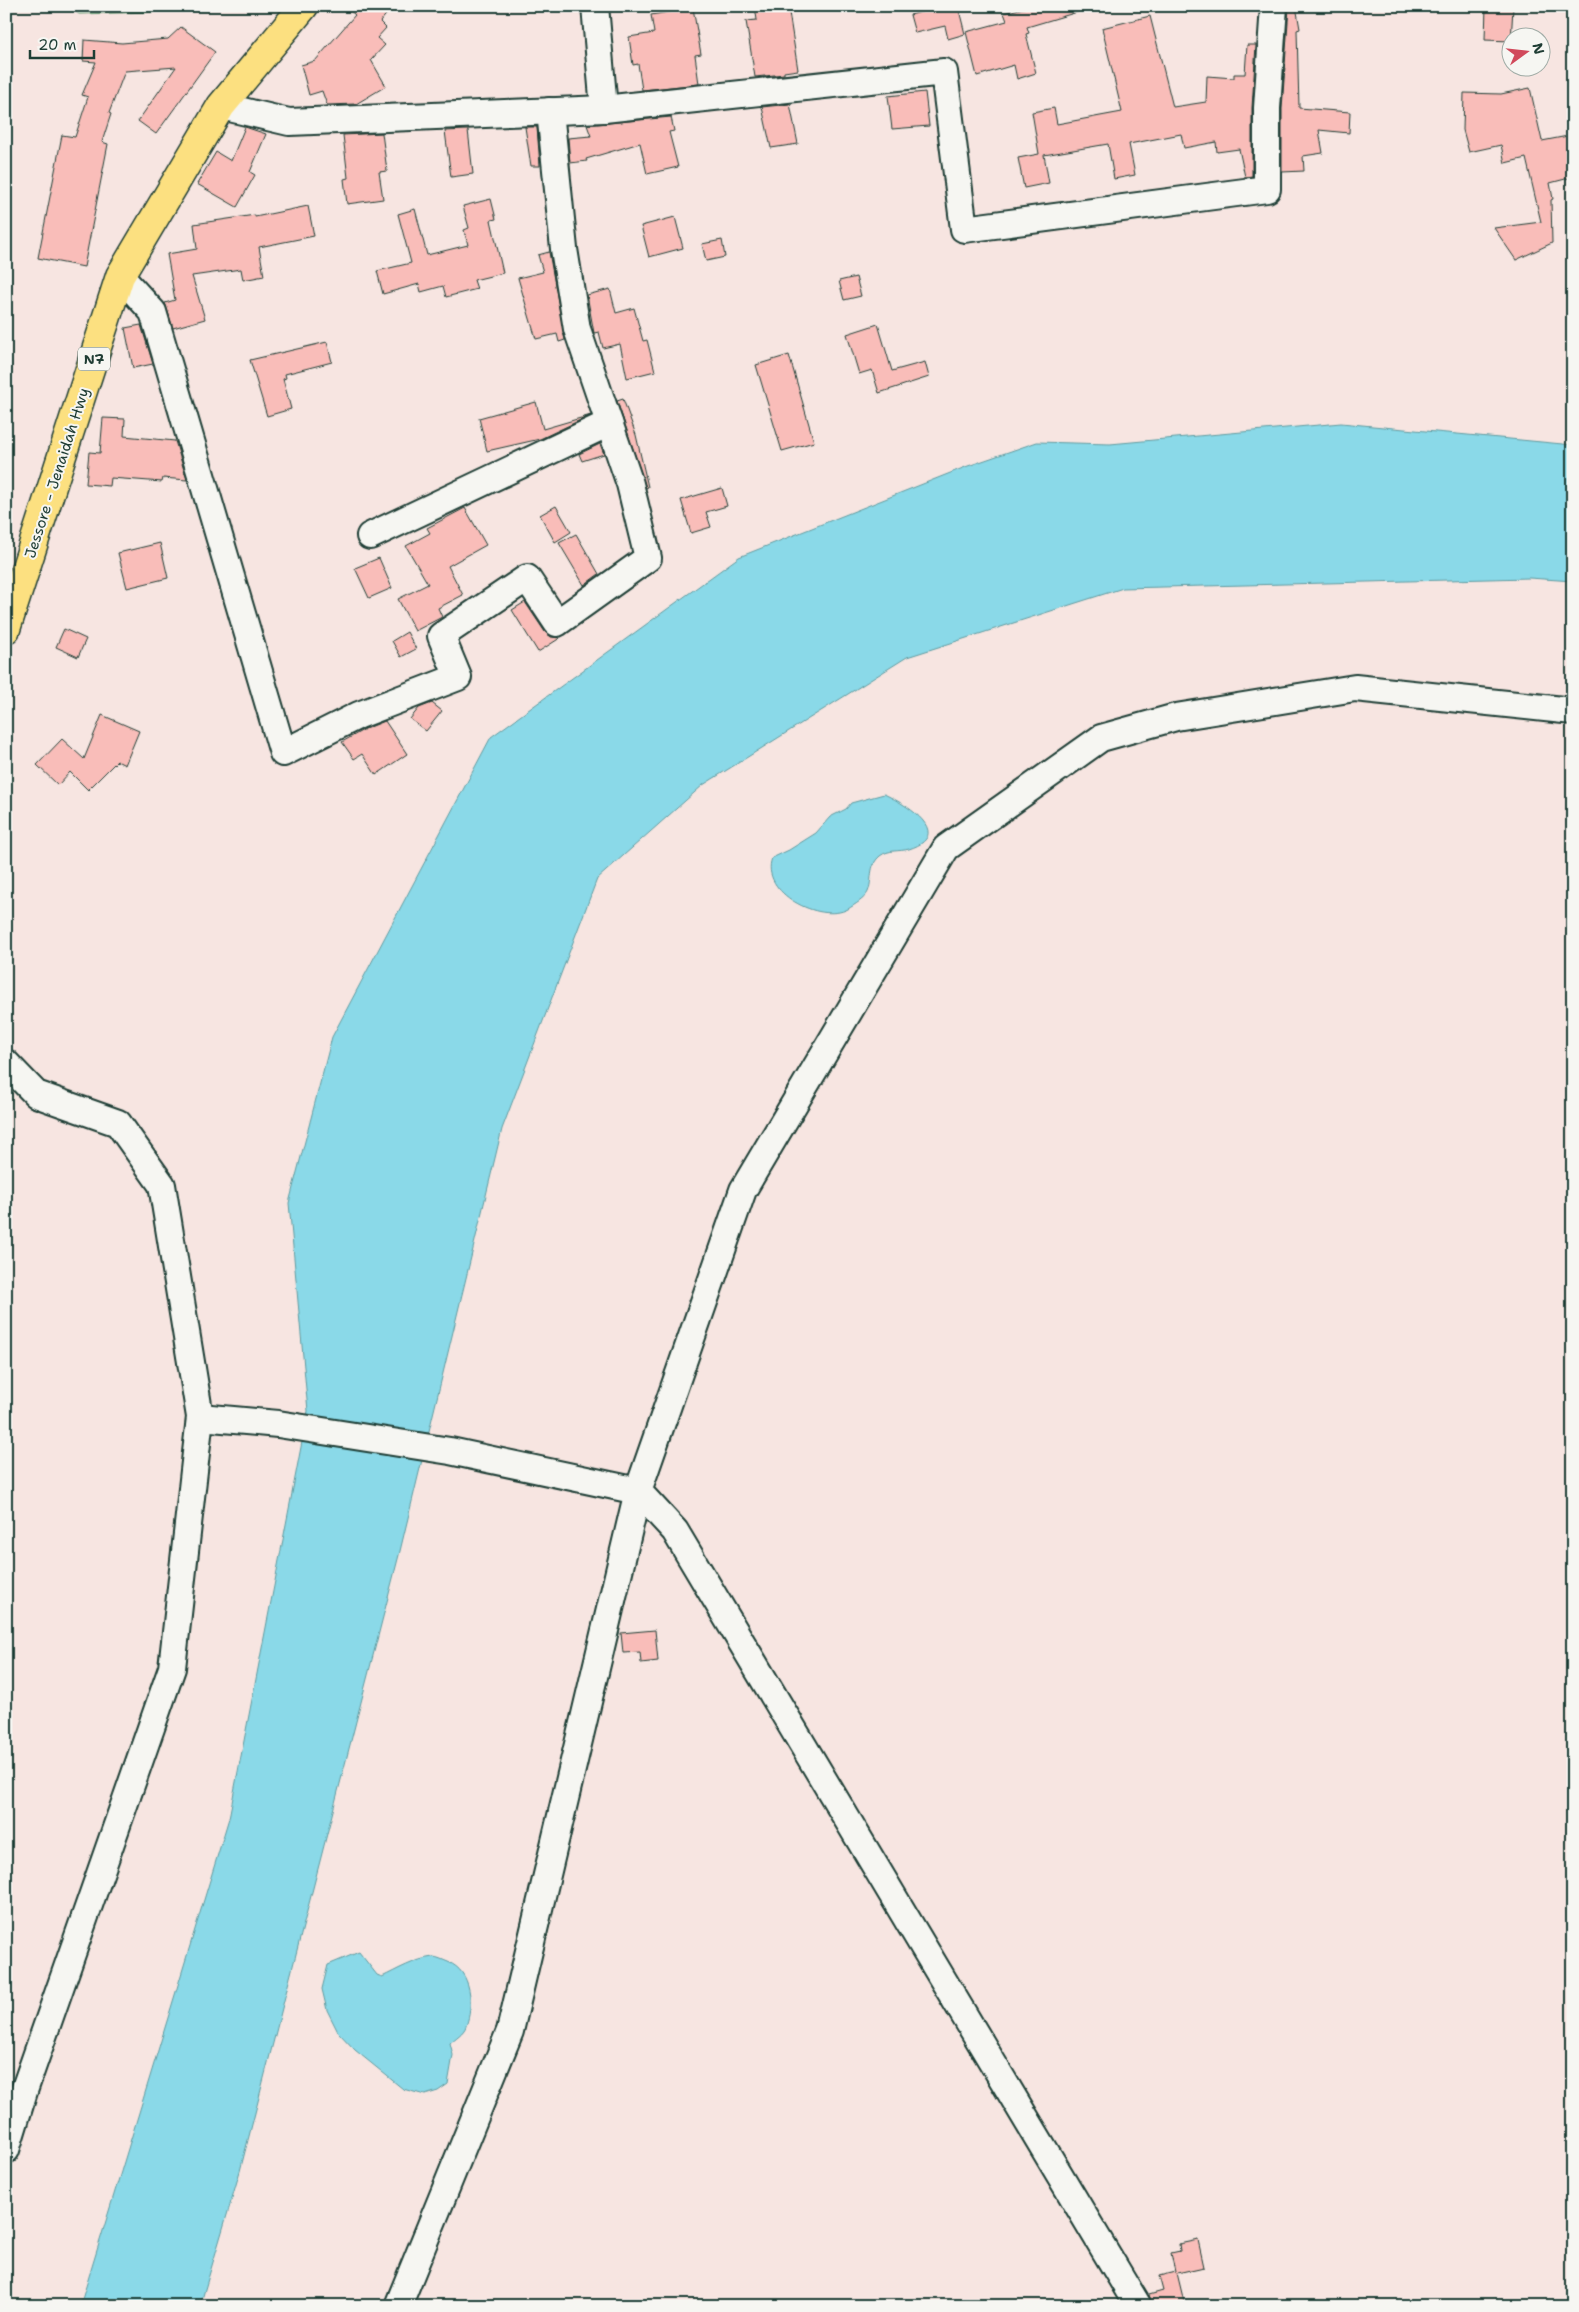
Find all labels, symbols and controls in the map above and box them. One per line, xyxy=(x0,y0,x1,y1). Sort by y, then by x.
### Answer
scale bar xyxy=(30,28,94,60)
north arrow xyxy=(1502,28,1552,78)
text: 20 m xyxy=(38,35,77,55)
text: N xyxy=(1528,41,1549,56)
road number: N7 xyxy=(78,348,110,370)
street label: Jessore - Jenaidah Hwy xyxy=(20,385,94,561)

